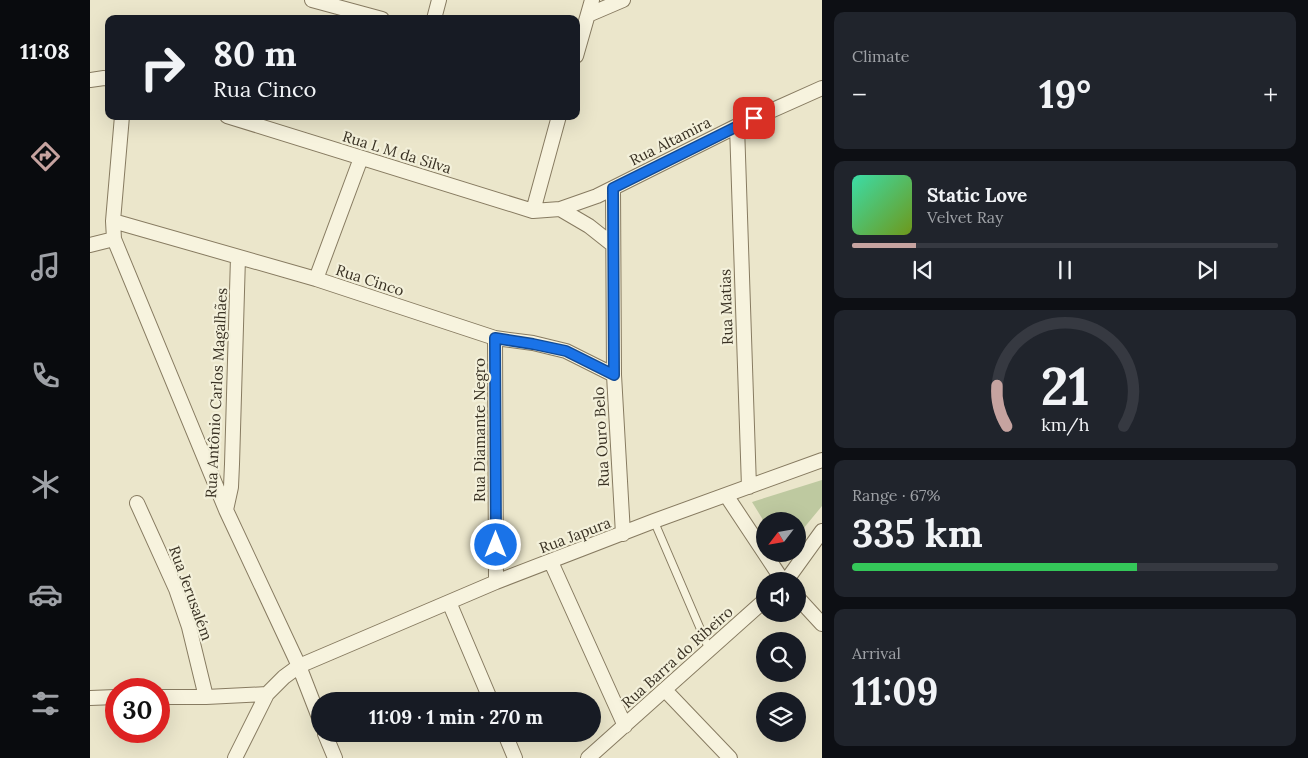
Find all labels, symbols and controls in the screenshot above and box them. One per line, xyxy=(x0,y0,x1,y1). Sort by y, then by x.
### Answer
text: 80 m xyxy=(213,31,297,76)
icon: right xyxy=(130,35,195,100)
text: 11:08 xyxy=(20,37,70,65)
text: Climate xyxy=(852,46,909,66)
text: 19° xyxy=(1039,70,1091,118)
text: Rua Cinco xyxy=(213,75,316,103)
text: − xyxy=(852,77,867,113)
text: + xyxy=(1263,77,1278,113)
pin xyxy=(733,97,775,139)
icon: arrive xyxy=(740,104,768,132)
street label: Rua Altamira xyxy=(626,112,714,170)
street label: Rua L M da Silva xyxy=(340,126,454,178)
icon: directions xyxy=(28,139,63,174)
text: Static Love xyxy=(927,183,1027,207)
text: Velvet Ray xyxy=(927,207,1003,227)
icon: music xyxy=(28,249,63,284)
icon: previous xyxy=(909,256,937,284)
icon: pause xyxy=(1051,256,1079,284)
icon: next xyxy=(1193,256,1221,284)
street label: Rua Cinco xyxy=(334,260,407,300)
street label: Rua Matias xyxy=(715,269,737,345)
street label: Rua Antônio Carlos Magalhães xyxy=(201,287,231,499)
text: 21 xyxy=(1041,353,1089,419)
icon: phone xyxy=(28,358,63,393)
street label: Rua Diamante Negro xyxy=(470,358,489,502)
street label: Rua Ouro Belo xyxy=(589,386,613,488)
text: km/h xyxy=(1041,413,1089,436)
icon: climate xyxy=(28,467,63,502)
text: Range · 67% xyxy=(852,485,940,505)
text: 335 km xyxy=(852,509,983,557)
north arrow xyxy=(756,512,806,562)
map controls xyxy=(756,512,806,742)
street label: Rua Japura xyxy=(536,513,614,557)
position arrow xyxy=(469,518,521,570)
street label: Rua Jerusalém xyxy=(165,543,217,643)
button: sound xyxy=(756,572,806,622)
icon: car xyxy=(28,577,63,612)
street label: Rua Barra do Ribeiro xyxy=(617,602,737,712)
button: search xyxy=(756,632,806,682)
text: Arrival xyxy=(852,643,901,663)
text: 11:09 xyxy=(852,667,938,715)
speed limit sign: 30 xyxy=(105,678,170,743)
icon: filters xyxy=(28,686,63,721)
button: layers xyxy=(756,692,806,742)
text: 11:09 · 1 min · 270 m xyxy=(369,705,543,729)

